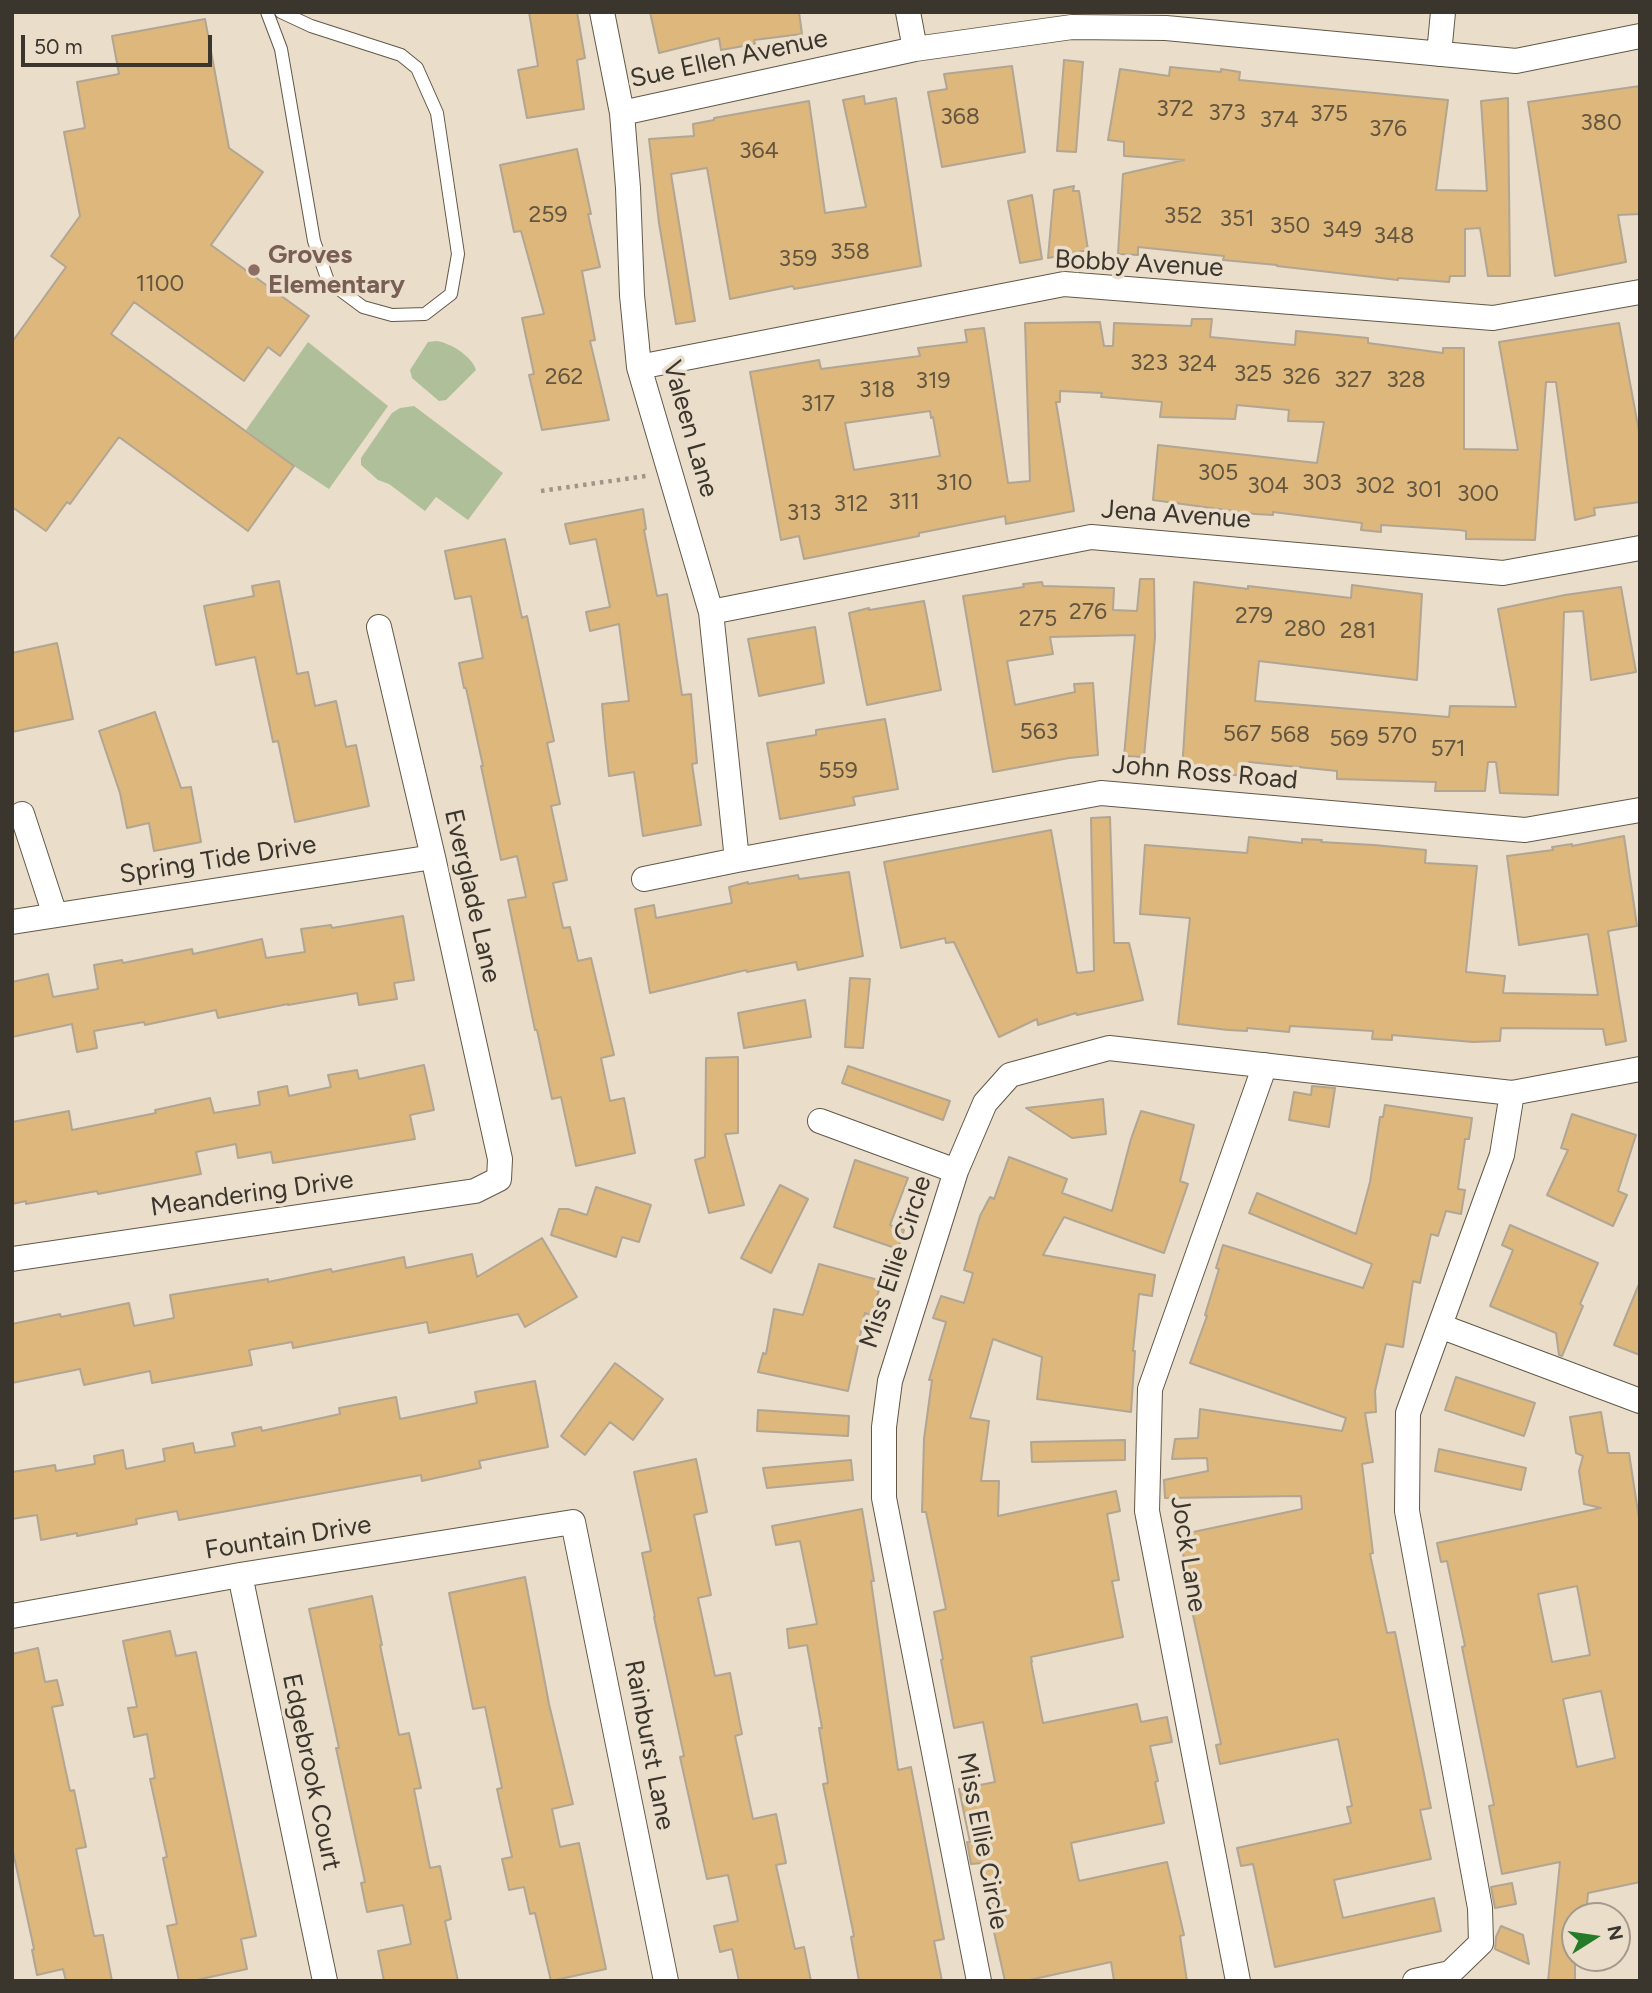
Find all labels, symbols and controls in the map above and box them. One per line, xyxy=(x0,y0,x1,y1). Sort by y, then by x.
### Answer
scale bar xyxy=(24,21,215,65)
street label: Sue Ellen Avenue xyxy=(627,23,831,95)
text: 50 m xyxy=(34,34,83,59)
house number: 372 xyxy=(1156,95,1194,123)
house number: 373 xyxy=(1208,99,1246,127)
house number: 375 xyxy=(1310,100,1348,128)
house number: 368 xyxy=(940,103,980,131)
house number: 374 xyxy=(1259,106,1299,134)
house number: 380 xyxy=(1580,109,1622,137)
house number: 376 xyxy=(1369,115,1407,143)
house number: 364 xyxy=(739,137,779,165)
house number: 259 xyxy=(528,201,568,229)
house number: 352 xyxy=(1164,202,1202,230)
house number: 351 xyxy=(1219,205,1255,233)
house number: 350 xyxy=(1270,212,1310,240)
house number: 349 xyxy=(1322,216,1362,244)
house number: 348 xyxy=(1374,222,1414,250)
house number: 358 xyxy=(830,238,870,266)
place label: Groves Elementary xyxy=(268,239,405,300)
street label: Bobby Avenue xyxy=(1054,244,1224,284)
house number: 359 xyxy=(779,245,817,273)
marker: Groves Elementary xyxy=(246,262,262,278)
house number: 1100 xyxy=(136,270,184,298)
house number: 323 xyxy=(1130,349,1168,377)
house number: 324 xyxy=(1177,350,1217,378)
street label: Valeen Lane xyxy=(656,357,724,501)
house number: 325 xyxy=(1234,360,1272,388)
house number: 262 xyxy=(545,363,583,391)
house number: 326 xyxy=(1282,363,1320,391)
house number: 327 xyxy=(1334,366,1372,394)
house number: 328 xyxy=(1386,366,1426,394)
house number: 319 xyxy=(915,367,951,395)
house number: 318 xyxy=(859,376,895,404)
house number: 317 xyxy=(801,390,835,418)
house number: 305 xyxy=(1198,459,1238,487)
house number: 310 xyxy=(936,469,972,497)
house number: 303 xyxy=(1302,469,1342,497)
house number: 304 xyxy=(1247,472,1289,500)
house number: 302 xyxy=(1355,472,1395,500)
house number: 301 xyxy=(1406,476,1442,504)
house number: 300 xyxy=(1457,480,1499,508)
house number: 311 xyxy=(888,488,920,516)
house number: 312 xyxy=(834,490,868,518)
street label: Jena Avenue xyxy=(1100,494,1252,536)
house number: 313 xyxy=(787,499,821,527)
house number: 276 xyxy=(1069,598,1107,626)
house number: 279 xyxy=(1235,602,1273,630)
house number: 275 xyxy=(1019,605,1057,633)
house number: 280 xyxy=(1284,615,1326,643)
house number: 281 xyxy=(1340,617,1376,645)
house number: 563 xyxy=(1020,718,1058,746)
house number: 567 xyxy=(1223,720,1261,748)
house number: 568 xyxy=(1270,721,1310,749)
house number: 570 xyxy=(1377,722,1417,750)
house number: 569 xyxy=(1329,725,1369,753)
house number: 571 xyxy=(1430,735,1466,763)
street label: John Ross Road xyxy=(1111,749,1299,797)
house number: 559 xyxy=(818,757,858,785)
street label: Everglade Lane xyxy=(437,806,507,986)
street label: Spring Tide Drive xyxy=(117,829,319,891)
street label: Meandering Drive xyxy=(149,1164,355,1224)
street label: Miss Ellie Circle xyxy=(853,1172,939,1352)
street label: Jock Lane xyxy=(1163,1494,1213,1614)
street label: Fountain Drive xyxy=(203,1509,373,1567)
street label: Rainburst Lane xyxy=(617,1657,681,1833)
street label: Edgebrook Court xyxy=(275,1671,347,1873)
street label: Miss Ellie Circle xyxy=(950,1750,1014,1932)
north arrow xyxy=(1561,1902,1631,1972)
text: N xyxy=(1602,1923,1628,1943)

